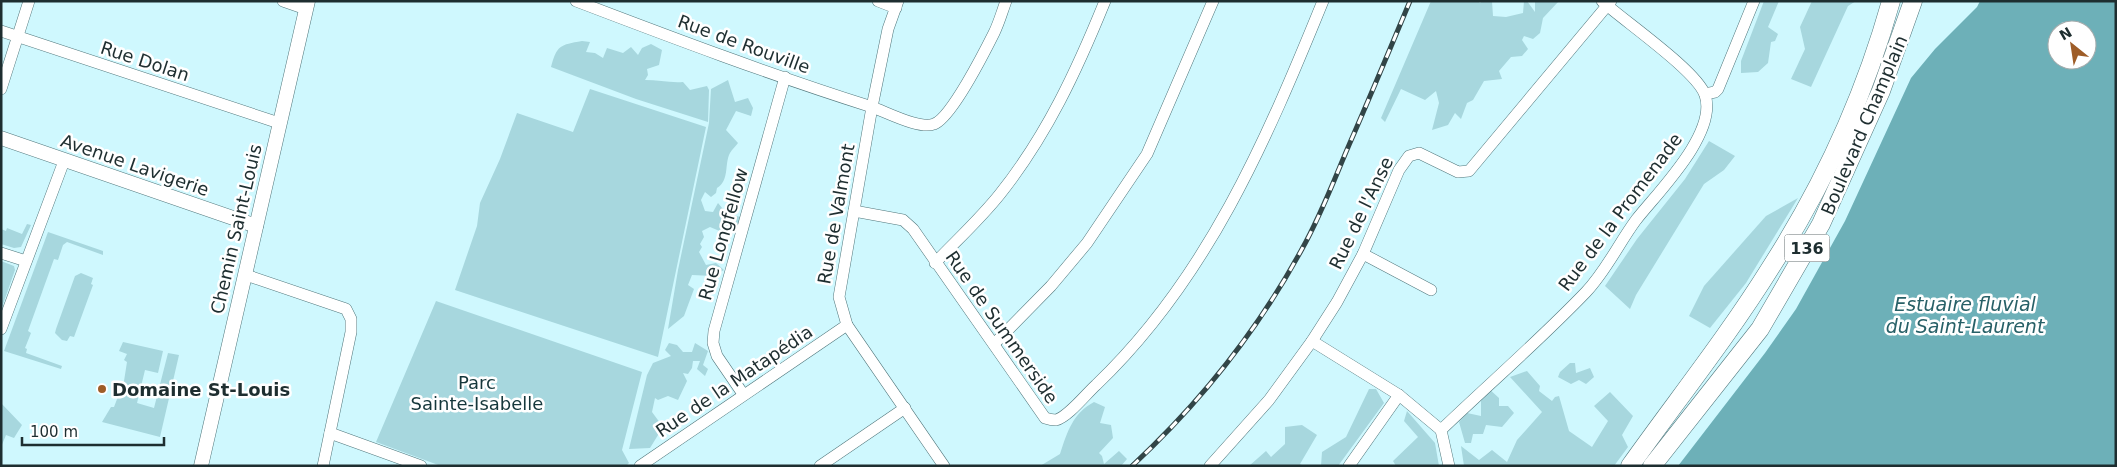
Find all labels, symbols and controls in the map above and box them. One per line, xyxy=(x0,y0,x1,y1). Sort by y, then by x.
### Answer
street label: Rue de Rouville xyxy=(675,10,813,78)
north arrow xyxy=(2047,20,2097,70)
text: N xyxy=(2056,24,2075,44)
street label: Boulevard Champlain xyxy=(1817,32,1911,218)
street label: Rue Dolan xyxy=(98,37,192,85)
street label: Rue de la Promenade xyxy=(1554,129,1686,295)
street label: Avenue Lavigerie xyxy=(58,130,212,200)
street label: Chemin Saint-Louis xyxy=(206,142,266,316)
street label: Rue de Valmont xyxy=(813,142,859,286)
street label: Rue de l'Anse xyxy=(1325,153,1397,273)
street label: Rue Longfellow xyxy=(694,165,752,303)
road number: 136 xyxy=(1784,234,1830,262)
street label: Rue de Summerside xyxy=(941,247,1063,407)
water label: Estuaire fluvial du Saint-Laurent xyxy=(1886,293,2046,337)
street label: Rue de la Matapédia xyxy=(652,321,816,441)
park label: Parc Sainte-Isabelle xyxy=(411,372,543,414)
place label: Domaine St-Louis xyxy=(112,379,290,400)
marker: Domaine St-Louis xyxy=(96,383,108,395)
scale bar xyxy=(22,414,165,446)
text: 100 m xyxy=(30,423,78,441)

